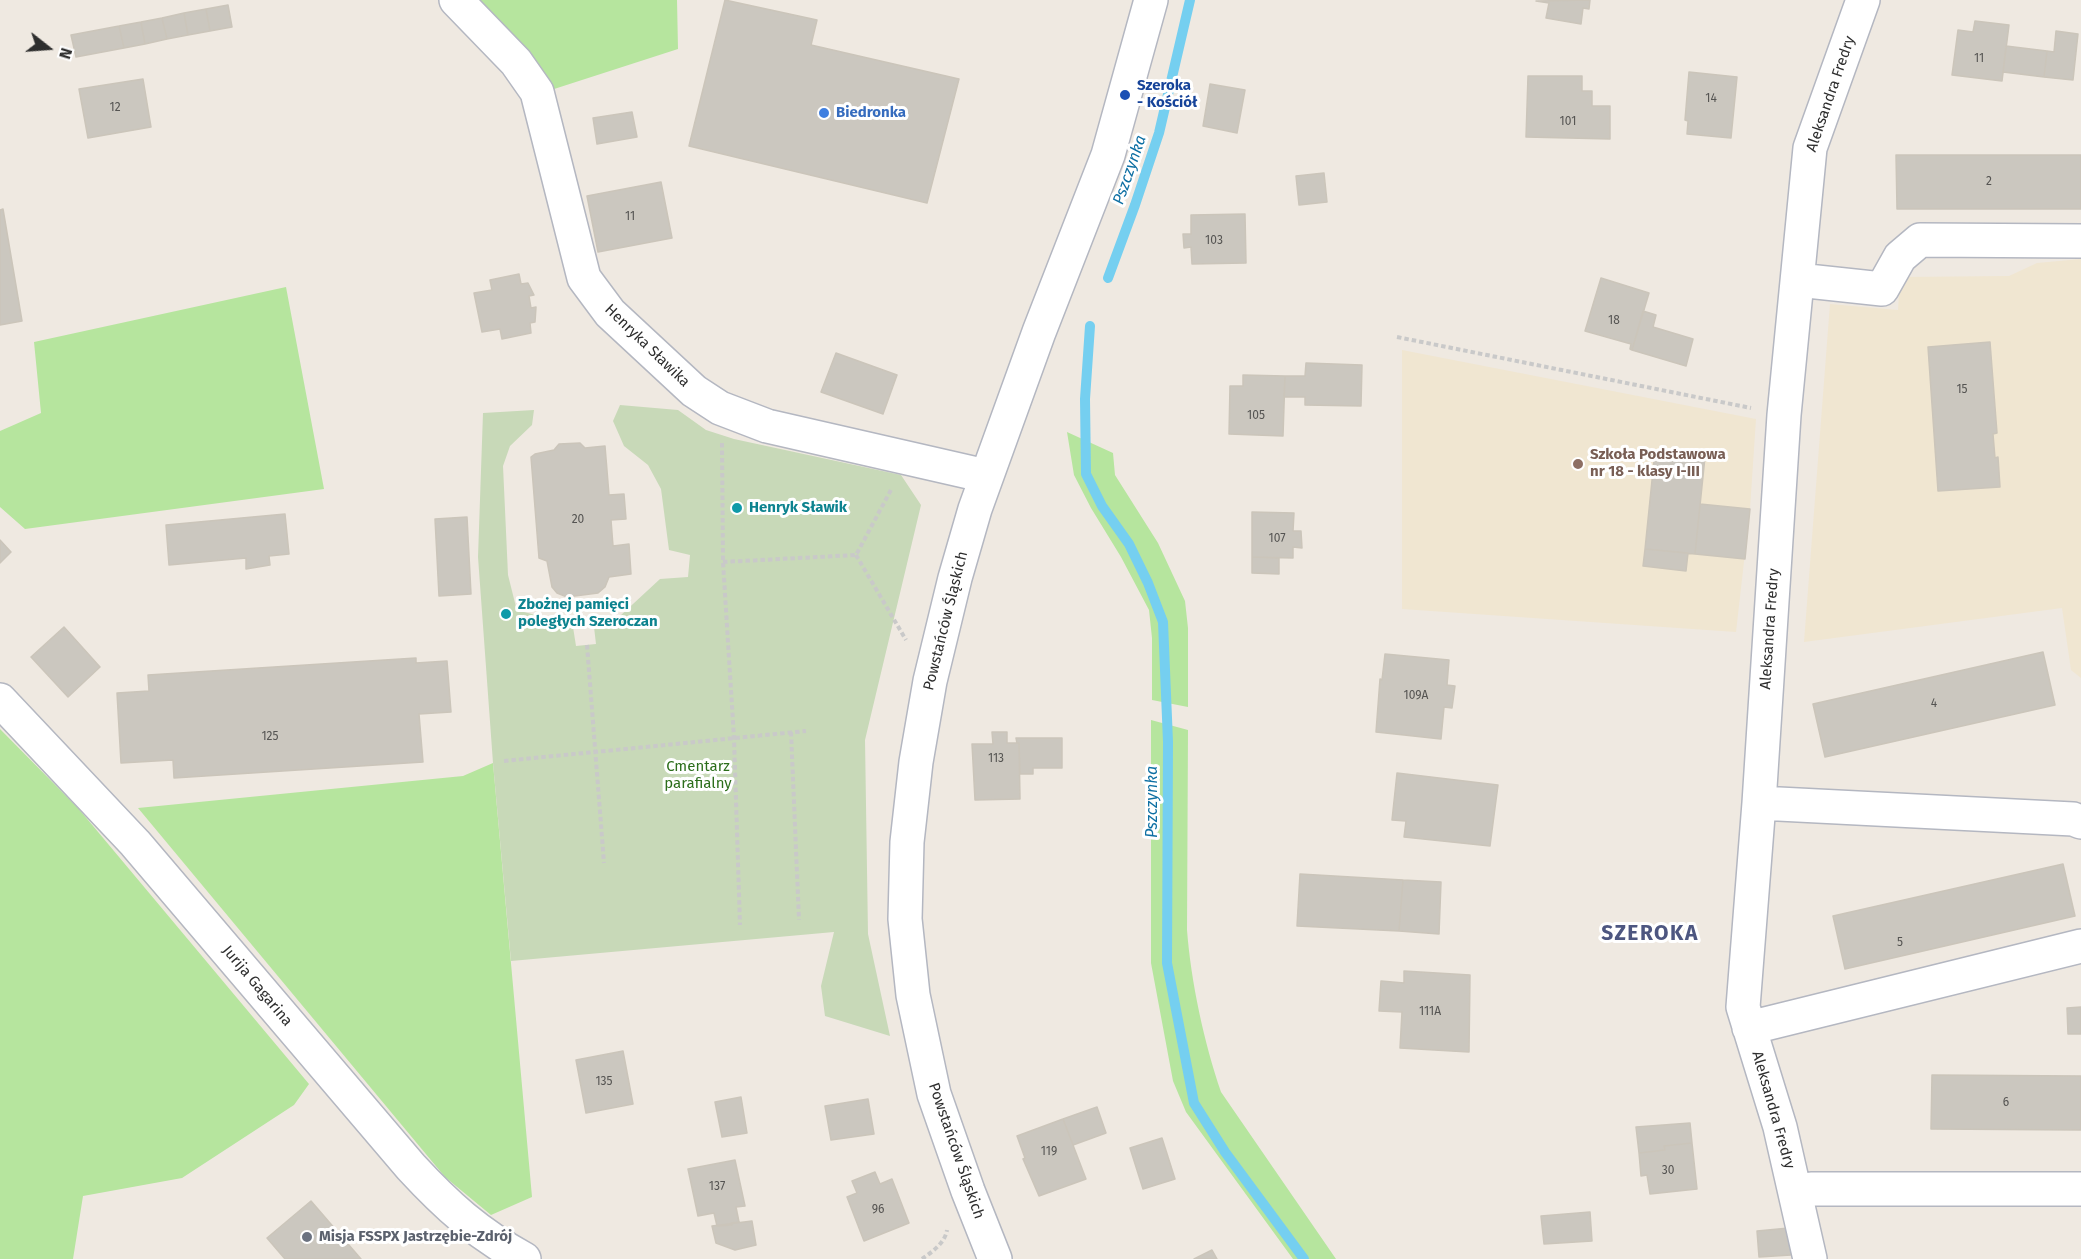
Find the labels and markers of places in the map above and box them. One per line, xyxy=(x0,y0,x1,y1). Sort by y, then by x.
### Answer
place label: Szeroka - Kościół xyxy=(1137,77,1197,112)
marker: Szeroka - Kościół xyxy=(1118,88,1132,102)
place label: Biedronka xyxy=(836,104,906,122)
marker: Biedronka xyxy=(817,106,831,120)
place label: Szkoła Podstawowa nr 18 - klasy I-III xyxy=(1590,446,1726,481)
marker: Szkoła Podstawowa nr 18 - klasy I-III xyxy=(1571,457,1585,471)
place label: Henryk Sławik xyxy=(749,499,847,517)
marker: Henryk Sławik xyxy=(730,501,744,515)
place label: Zbożnej pamięci poległych Szeroczan xyxy=(518,596,658,631)
marker: Zbożnej pamięci poległych Szeroczan xyxy=(499,607,513,621)
place label: Misja FSSPX Jastrzębie-Zdrój xyxy=(319,1228,512,1246)
marker: Misja FSSPX Jastrzębie-Zdrój xyxy=(300,1230,314,1244)

